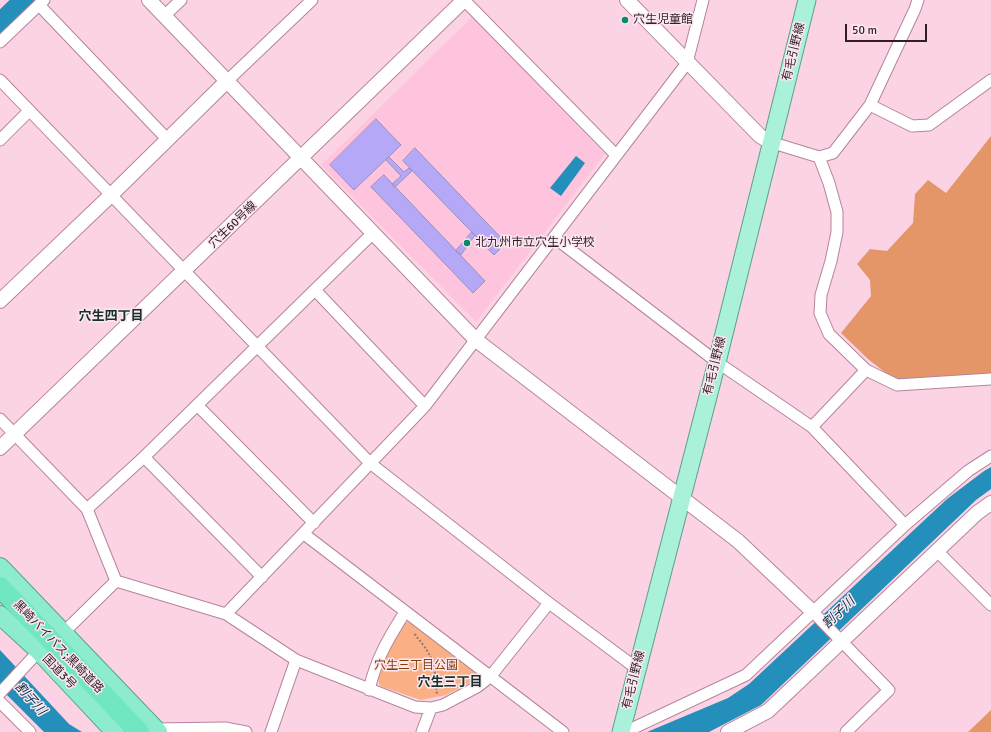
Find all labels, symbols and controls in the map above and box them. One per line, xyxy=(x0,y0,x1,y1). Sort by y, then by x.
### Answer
place label: 穴生児童館 xyxy=(633,13,693,27)
marker: 穴生児童館 xyxy=(620,15,630,25)
scale bar xyxy=(847,16,929,42)
street label: 有毛引野線 xyxy=(780,21,808,83)
text: 50 m xyxy=(852,23,877,38)
street label: 穴生60号線 xyxy=(206,199,260,251)
place label: 北九州市立穴生小学校 xyxy=(475,236,595,250)
marker: 北九州市立穴生小学校 xyxy=(462,238,472,248)
district label: 穴生四丁目 xyxy=(79,309,143,325)
street label: 有毛引野線 xyxy=(701,335,729,397)
water label: 割子川 xyxy=(820,594,858,632)
street label: 黒崎バイパス;黒崎道路 xyxy=(10,598,106,696)
street label: 有毛引野線 xyxy=(620,649,648,711)
street label: 国道3号 xyxy=(39,652,79,692)
park label: 穴生三丁目公園 xyxy=(374,659,458,673)
district label: 穴生三丁目 xyxy=(418,675,482,691)
water label: 割子川 xyxy=(11,679,49,719)

